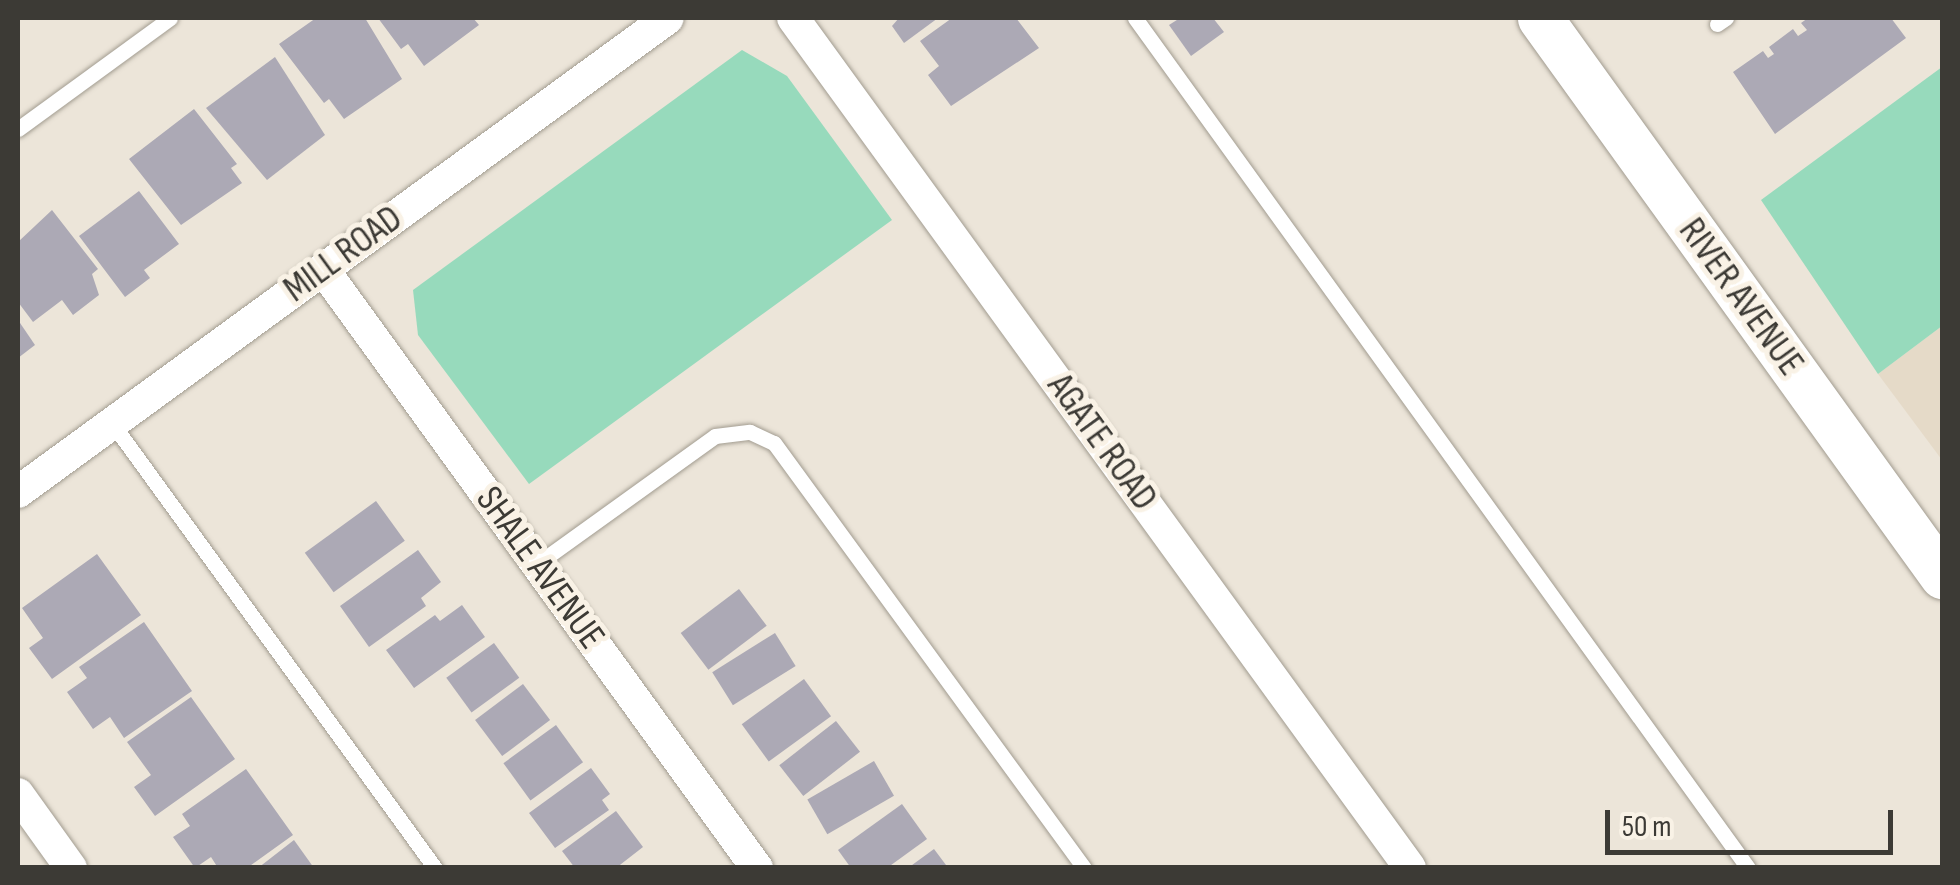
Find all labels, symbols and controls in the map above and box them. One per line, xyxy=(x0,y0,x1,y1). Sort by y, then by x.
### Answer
street label: MILL ROAD xyxy=(275,196,411,312)
street label: RIVER AVENUE xyxy=(1669,209,1813,385)
street label: AGATE ROAD xyxy=(1037,365,1167,519)
street label: SHALE AVENUE xyxy=(466,478,614,658)
scale bar xyxy=(1610,790,1898,852)
text: 50 m xyxy=(1622,809,1671,845)

